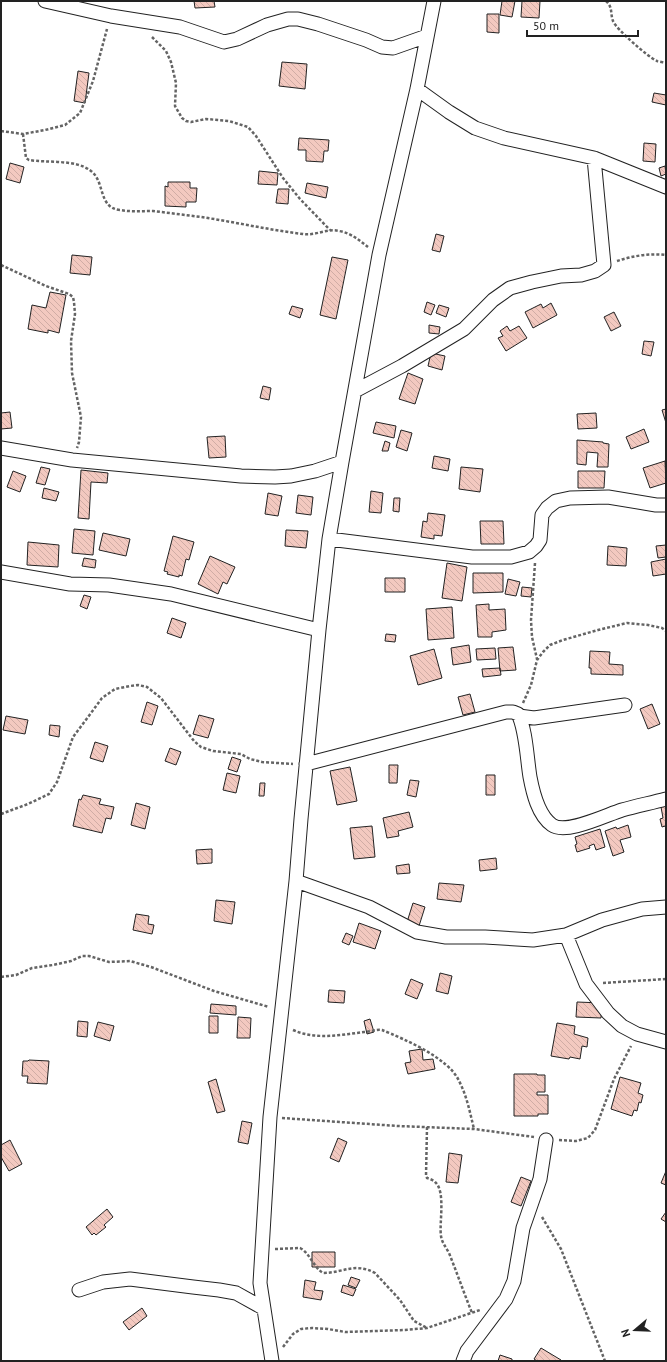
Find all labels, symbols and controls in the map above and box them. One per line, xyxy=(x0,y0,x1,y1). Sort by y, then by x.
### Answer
scale bar xyxy=(527,12,638,38)
text: 50 m xyxy=(533,18,559,33)
north arrow xyxy=(615,1310,655,1350)
text: N xyxy=(618,1328,633,1339)

